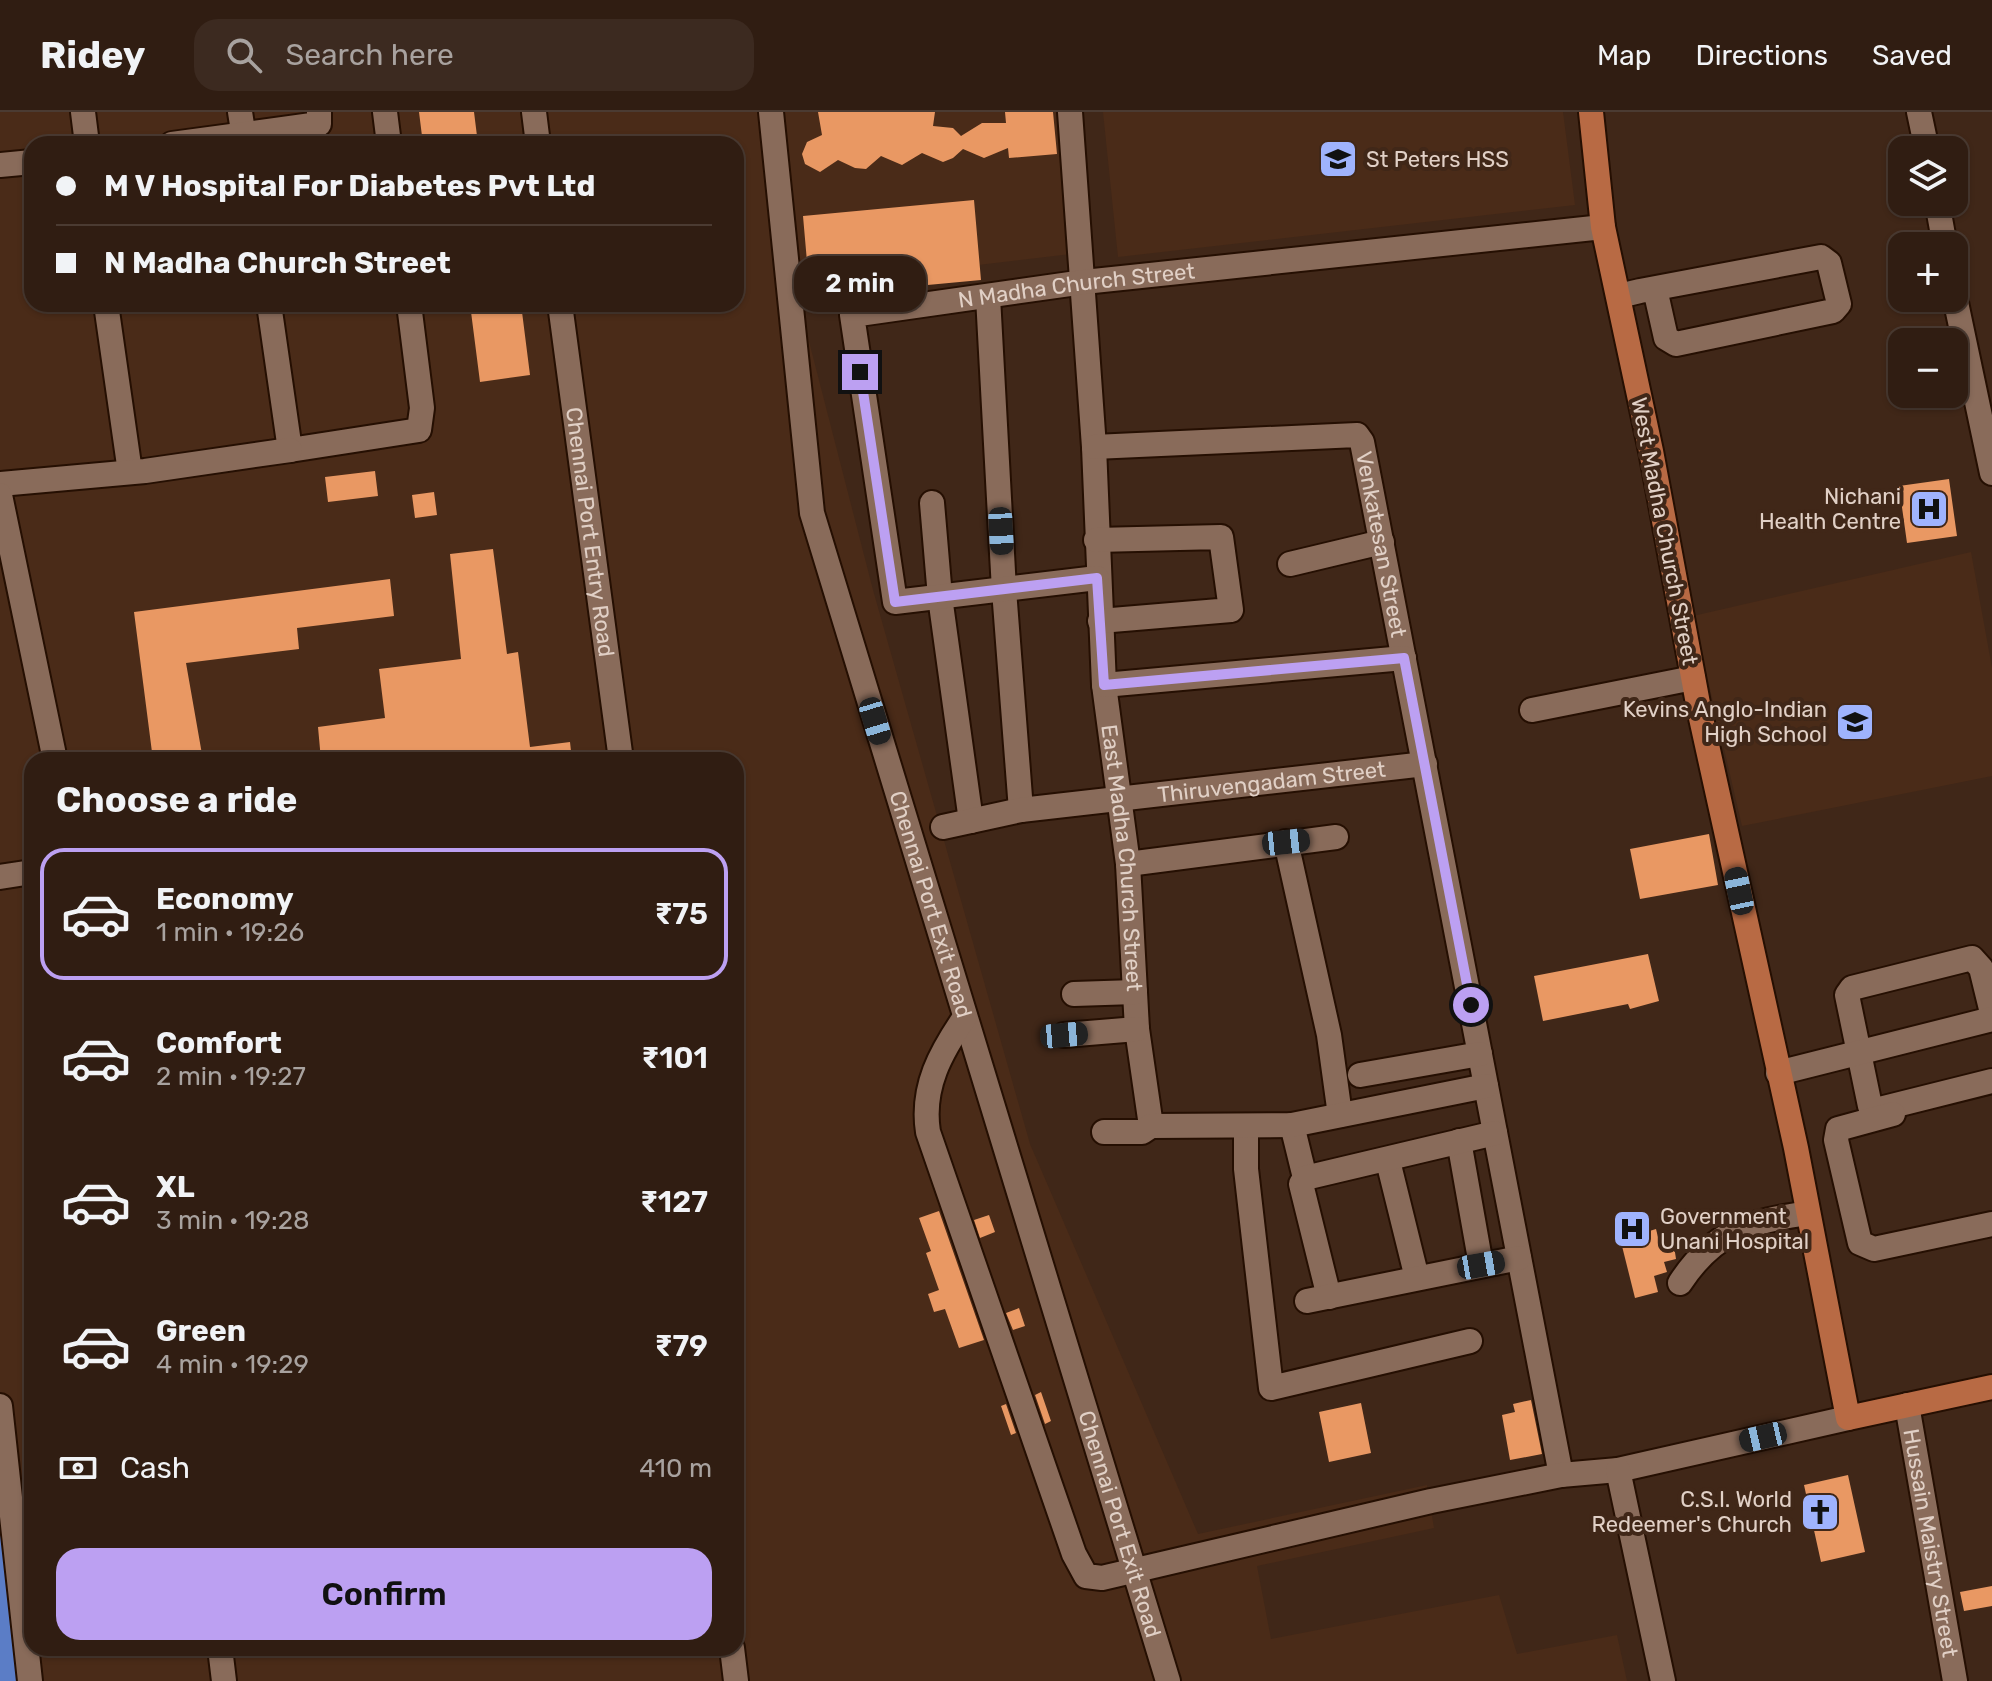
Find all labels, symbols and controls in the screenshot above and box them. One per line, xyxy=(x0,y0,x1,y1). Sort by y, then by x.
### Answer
search box xyxy=(194,19,754,91)
text: Ridey xyxy=(40,32,146,78)
icon: search xyxy=(222,33,266,77)
text: Search here xyxy=(286,37,454,73)
text: Map xyxy=(1597,39,1651,72)
text: Directions xyxy=(1695,39,1828,72)
text: Saved xyxy=(1872,39,1952,72)
map controls xyxy=(1888,136,1968,408)
button: layers xyxy=(1888,136,1968,216)
school or university icon: St Peters HSS xyxy=(1317,138,1359,180)
place label: St Peters HSS xyxy=(1366,146,1509,173)
text: M V Hospital For Diabetes Pvt Ltd xyxy=(104,168,595,204)
button: + xyxy=(1888,232,1968,312)
text: N Madha Church Street xyxy=(104,245,451,281)
callout: 2 min xyxy=(794,256,926,312)
street label: N Madha Church Street xyxy=(956,257,1196,314)
text: 2 min xyxy=(825,268,895,299)
button: − xyxy=(1888,328,1968,408)
route end xyxy=(842,354,878,390)
street label: West Madha Church Street xyxy=(1625,395,1704,668)
street label: Chennai Port Entry Road xyxy=(560,406,620,659)
street label: Venkatesan Street xyxy=(1350,449,1412,640)
place label: Nichani Health Centre xyxy=(1759,483,1901,535)
hospital icon: Nichani Health Centre xyxy=(1908,488,1950,530)
car xyxy=(988,506,1014,556)
car xyxy=(857,695,893,747)
place label: Kevins Anglo-Indian High School xyxy=(1623,696,1827,748)
school or university icon: Kevins Anglo-Indian High School xyxy=(1834,701,1876,743)
street label: East Madha Church Street xyxy=(1095,723,1148,993)
street label: Thiruvengadam Street xyxy=(1156,756,1387,808)
text: Choose a ride xyxy=(56,778,297,821)
street label: Chennai Port Exit Road xyxy=(883,788,978,1021)
car xyxy=(1261,828,1311,856)
car xyxy=(1722,865,1756,917)
icon: car xyxy=(60,878,132,950)
text: Economy xyxy=(156,881,294,917)
text: ₹75 xyxy=(654,896,708,932)
text: 1 min · 19:26 xyxy=(156,917,304,948)
route start xyxy=(1453,987,1489,1023)
car xyxy=(1039,1021,1089,1049)
icon: car xyxy=(60,1022,132,1094)
text: Comfort xyxy=(156,1025,282,1061)
text: ₹101 xyxy=(641,1040,708,1076)
text: 2 min · 19:27 xyxy=(156,1061,306,1092)
icon: car xyxy=(60,1166,132,1238)
text: XL xyxy=(156,1169,195,1205)
text: ₹127 xyxy=(640,1184,708,1220)
place label: Government Unani Hospital xyxy=(1660,1203,1809,1255)
text: 3 min · 19:28 xyxy=(156,1205,309,1236)
hospital icon: Government Unani Hospital xyxy=(1611,1208,1653,1250)
car xyxy=(1455,1249,1507,1281)
icon: car xyxy=(60,1310,132,1382)
text: Green xyxy=(156,1313,246,1349)
text: ₹79 xyxy=(655,1328,708,1364)
text: 4 min · 19:29 xyxy=(156,1349,309,1380)
street label: Chennai Port Exit Road xyxy=(1072,1407,1167,1641)
car xyxy=(1737,1420,1789,1454)
street label: Hussain Maistry Street xyxy=(1897,1427,1964,1660)
icon: cash xyxy=(56,1446,100,1490)
text: Cash xyxy=(120,1450,190,1486)
text: 410 m xyxy=(639,1453,712,1484)
place label: C.S.I. World Redeemer's Church xyxy=(1592,1486,1792,1538)
church icon: C.S.I. World Redeemer's Church xyxy=(1799,1491,1841,1533)
button: Confirm xyxy=(56,1548,712,1640)

